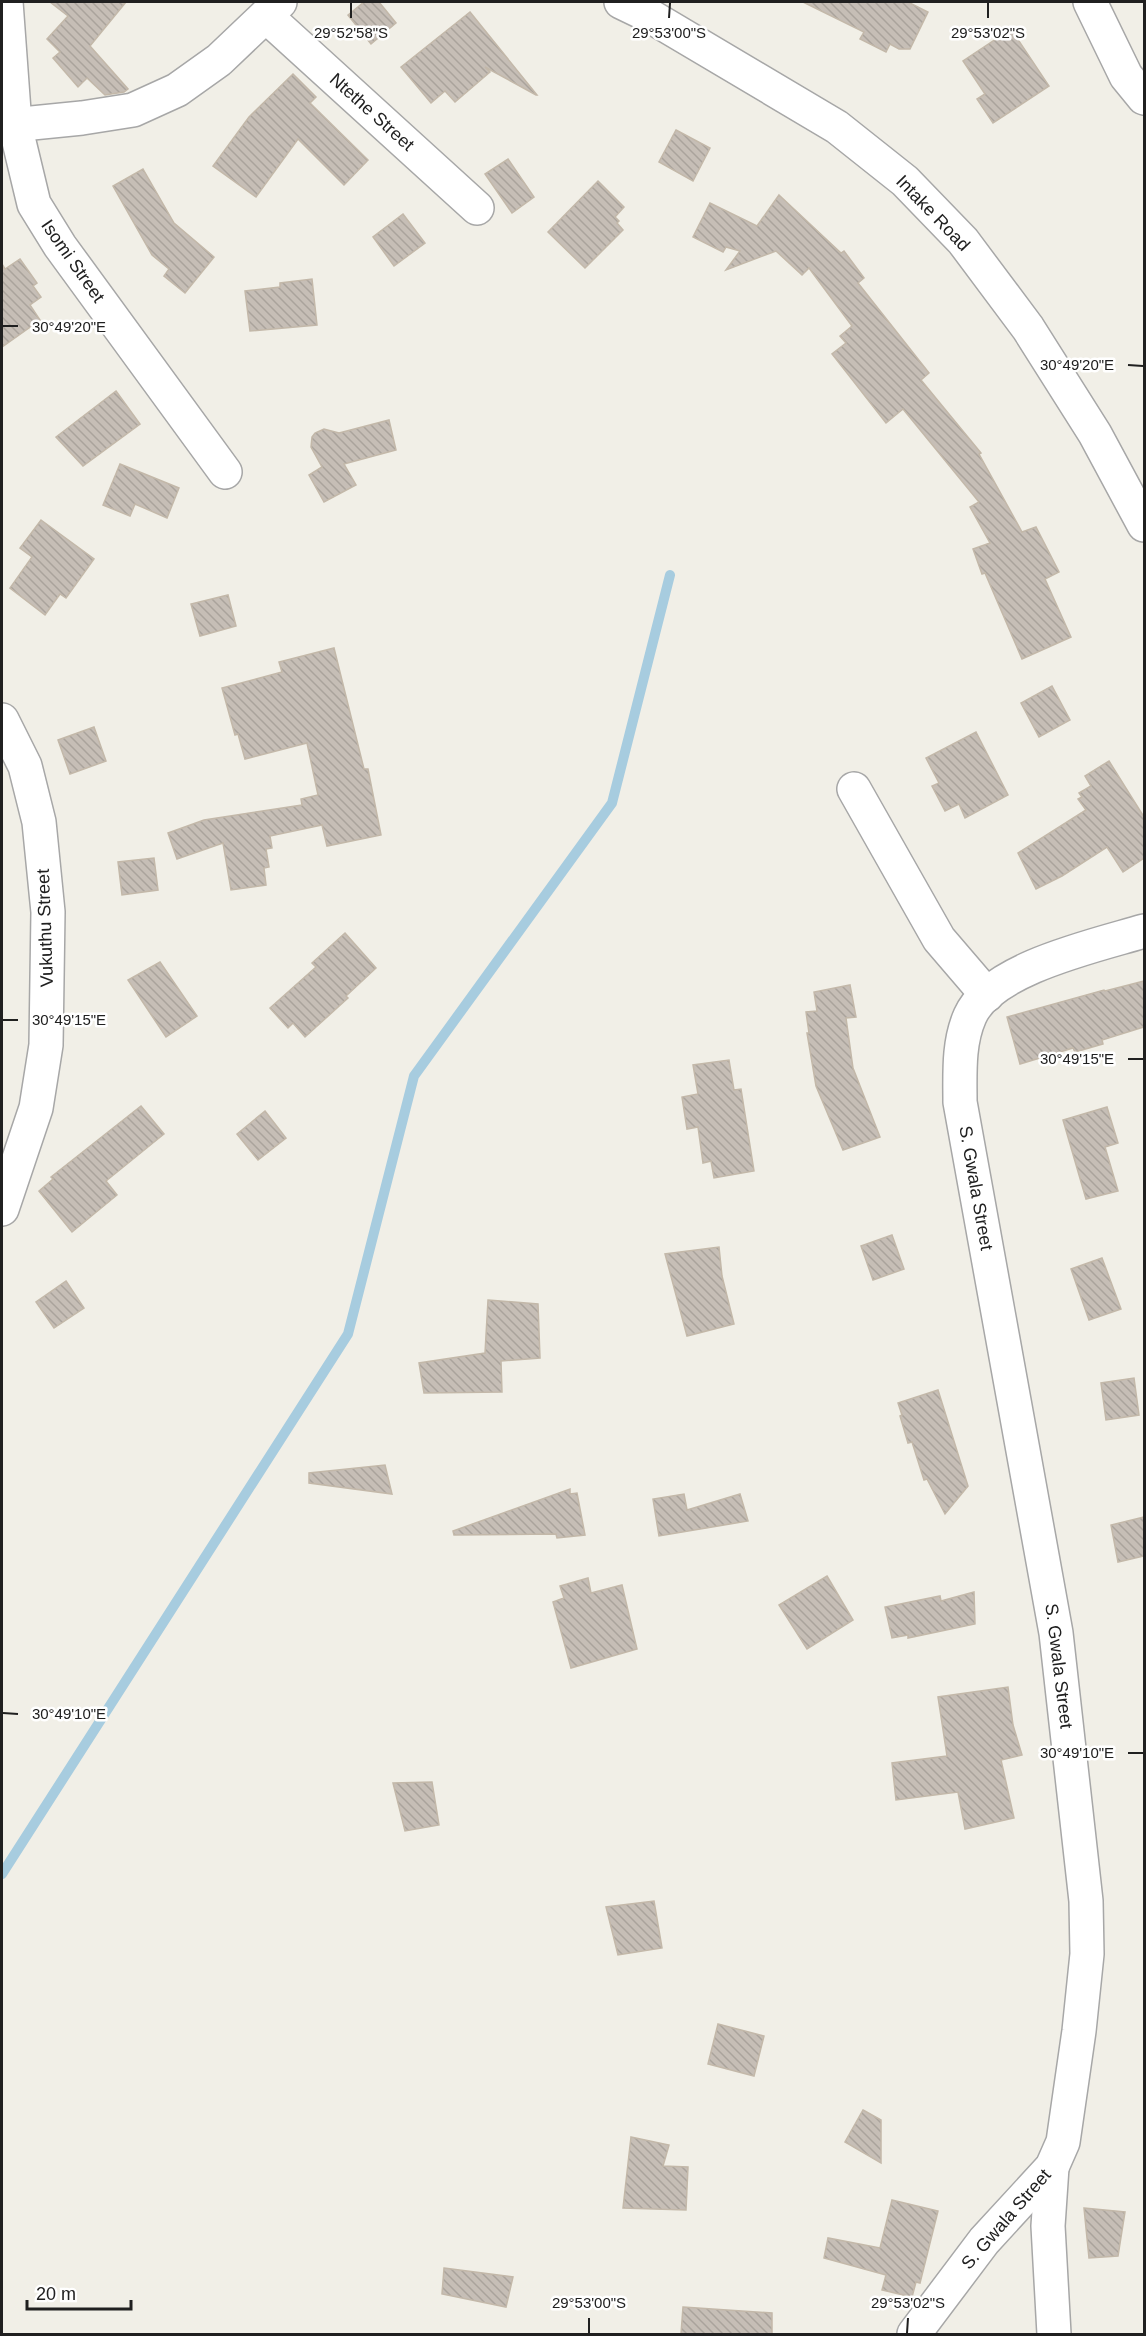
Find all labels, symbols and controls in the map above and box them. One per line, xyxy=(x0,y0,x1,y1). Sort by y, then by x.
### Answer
text: 29°52'58"S xyxy=(314,24,388,41)
text: 29°53'00"S xyxy=(632,24,706,41)
text: 29°53'02"S xyxy=(951,24,1025,41)
street label: Ntethe Street xyxy=(326,69,418,155)
street label: Intake Road xyxy=(892,171,974,255)
street label: Isomi Street xyxy=(37,216,109,306)
text: 30°49'20"E xyxy=(32,318,106,335)
text: 30°49'20"E xyxy=(1040,356,1114,373)
street label: Vukuthu Street xyxy=(33,868,57,988)
text: 30°49'15"E xyxy=(32,1011,106,1028)
text: 30°49'15"E xyxy=(1040,1050,1114,1067)
street label: S. Gwala Street xyxy=(955,1124,997,1252)
street label: S. Gwala Street xyxy=(1041,1602,1077,1730)
text: 30°49'10"E xyxy=(32,1705,106,1722)
text: 30°49'10"E xyxy=(1040,1744,1114,1761)
street label: S. Gwala Street xyxy=(957,2165,1055,2273)
scale bar xyxy=(27,2273,130,2311)
text: 20 m xyxy=(36,2284,76,2304)
text: 29°53'00"S xyxy=(552,2294,626,2311)
text: 29°53'02"S xyxy=(871,2294,945,2311)

